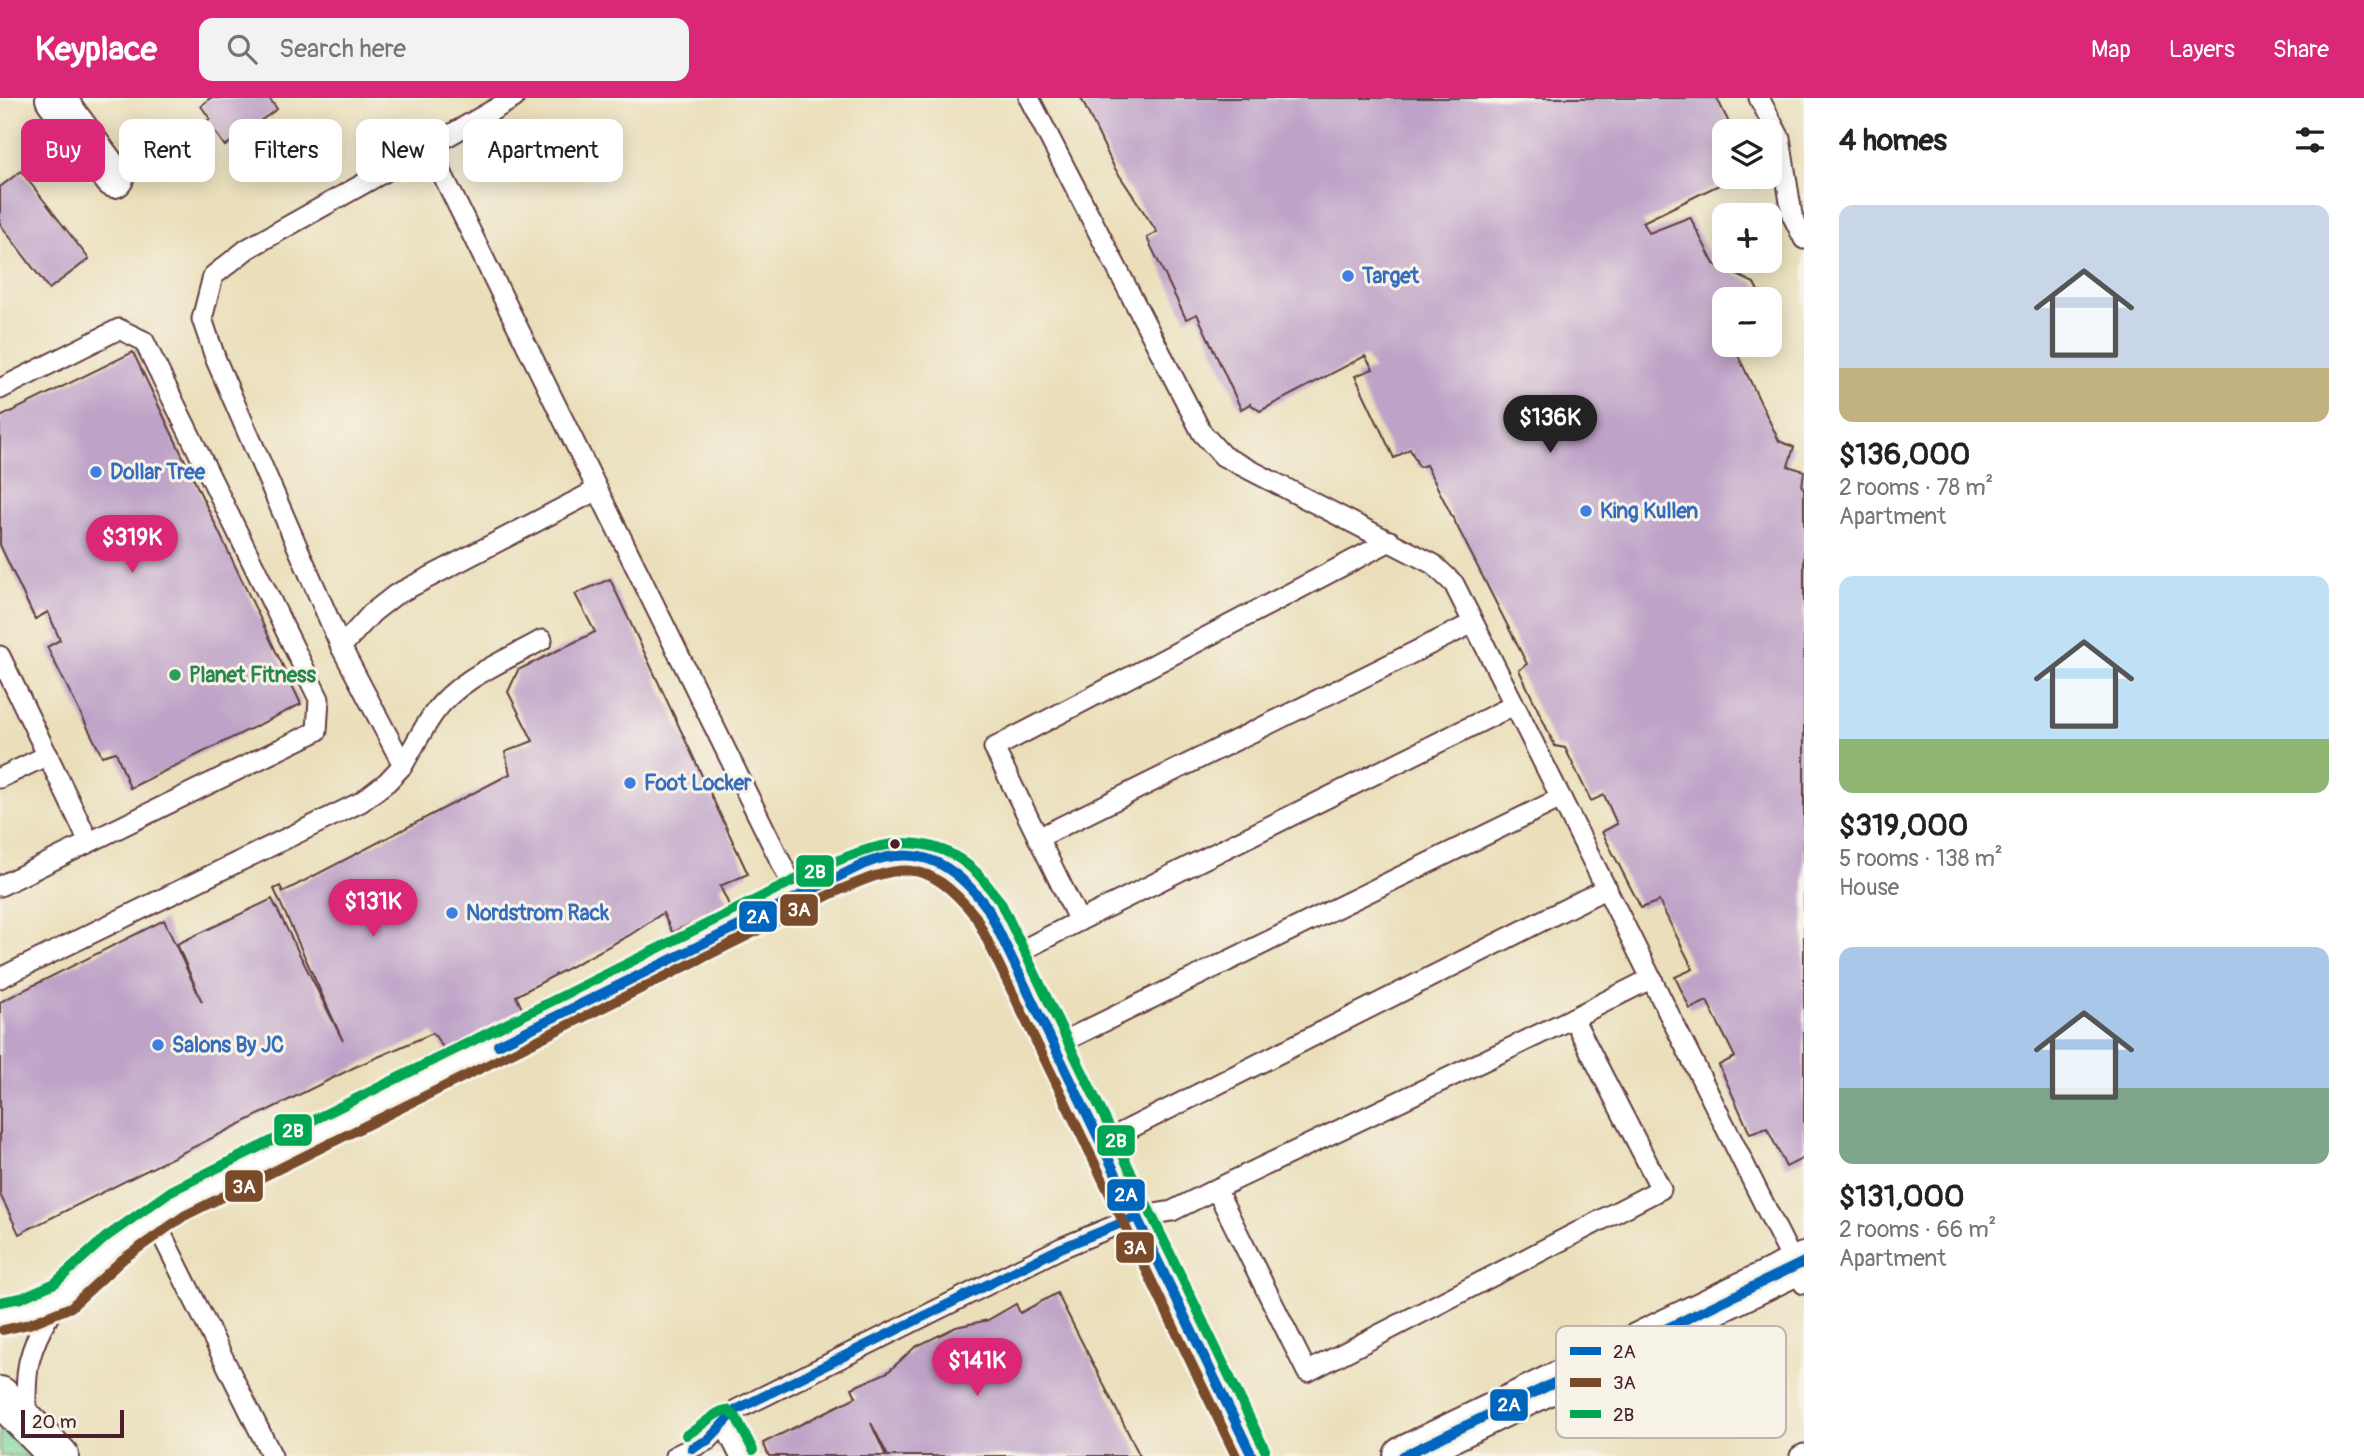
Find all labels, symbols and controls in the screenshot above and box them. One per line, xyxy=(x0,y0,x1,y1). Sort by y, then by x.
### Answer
search box xyxy=(199,18,689,81)
text: Keyplace xyxy=(35,29,157,70)
icon: search xyxy=(223,30,261,68)
text: Search here xyxy=(279,33,406,65)
text: Map xyxy=(2091,35,2131,64)
text: Layers xyxy=(2169,35,2235,64)
text: Share xyxy=(2273,35,2329,64)
chip: Buy xyxy=(21,119,105,182)
chip: Rent xyxy=(119,119,215,182)
chip: Filters xyxy=(229,119,342,182)
chip: New xyxy=(356,119,449,182)
chip: Apartment xyxy=(463,119,623,182)
map controls xyxy=(1712,119,1782,357)
button: layers xyxy=(1712,119,1782,189)
icon: filters xyxy=(2291,121,2329,159)
text: 4 homes xyxy=(1839,122,1947,159)
button: + xyxy=(1712,203,1782,273)
icon: home xyxy=(2021,250,2147,376)
place label: Target xyxy=(1361,263,1420,290)
marker: Target xyxy=(1340,268,1356,284)
button: − xyxy=(1712,287,1782,357)
pin: $136K xyxy=(1501,396,1599,455)
text: $136K xyxy=(1519,403,1581,432)
text: $136,000 xyxy=(1839,436,1970,473)
place label: Dollar Tree xyxy=(110,459,206,486)
marker: Dollar Tree xyxy=(88,464,104,480)
text: 2 rooms · 78 m² xyxy=(1839,473,1993,502)
place label: King Kullen xyxy=(1600,498,1698,525)
text: Apartment xyxy=(1839,502,1946,531)
marker: King Kullen xyxy=(1578,503,1594,519)
pin: $319K xyxy=(83,516,181,575)
text: $319K xyxy=(102,523,162,552)
icon: home xyxy=(2021,621,2147,747)
place label: Planet Fitness xyxy=(189,662,316,689)
marker: Planet Fitness xyxy=(167,667,183,683)
place label: Foot Locker xyxy=(644,770,752,797)
marker: Foot Locker xyxy=(622,775,638,791)
text: $319,000 xyxy=(1839,807,1968,844)
unlabelled marker xyxy=(888,837,902,851)
text: 5 rooms · 138 m² xyxy=(1839,844,2003,873)
line badge: 2B xyxy=(795,854,835,888)
text: 2B xyxy=(804,860,826,884)
text: House xyxy=(1839,873,1899,902)
pin: $131K xyxy=(324,880,422,939)
text: $131K xyxy=(344,887,402,916)
line badge: 3A xyxy=(779,893,819,927)
text: 3A xyxy=(788,898,811,922)
place label: Nordstrom Rack xyxy=(466,900,609,927)
line badge: 2A xyxy=(738,900,778,933)
marker: Nordstrom Rack xyxy=(444,905,460,921)
text: 2A xyxy=(747,905,770,929)
icon: home xyxy=(2021,992,2147,1118)
place label: Salons By JC xyxy=(172,1032,284,1059)
marker: Salons By JC xyxy=(150,1037,166,1053)
line badge: 2B xyxy=(273,1113,313,1147)
text: 2B xyxy=(282,1119,304,1143)
line badge: 2B xyxy=(1096,1124,1136,1157)
text: 2B xyxy=(1105,1129,1127,1153)
line badge: 3A xyxy=(224,1169,264,1203)
text: 3A xyxy=(233,1175,256,1199)
line badge: 2A xyxy=(1106,1178,1146,1212)
text: $131,000 xyxy=(1839,1178,1965,1215)
text: 2A xyxy=(1115,1183,1138,1207)
text: 2 rooms · 66 m² xyxy=(1839,1215,1996,1244)
line badge: 3A xyxy=(1115,1231,1155,1264)
text: 3A xyxy=(1124,1236,1147,1260)
text: Apartment xyxy=(1839,1244,1946,1273)
legend xyxy=(1556,1326,1786,1438)
pin: $141K xyxy=(928,1338,1026,1398)
text: 2A xyxy=(1613,1340,1636,1364)
text: $141K xyxy=(948,1346,1006,1375)
text: 3A xyxy=(1613,1371,1636,1395)
line badge: 2A xyxy=(1489,1388,1529,1422)
text: 2A xyxy=(1498,1393,1521,1417)
text: 2B xyxy=(1613,1403,1634,1427)
scale bar xyxy=(21,1407,124,1439)
text: 20 m xyxy=(32,1410,77,1434)

